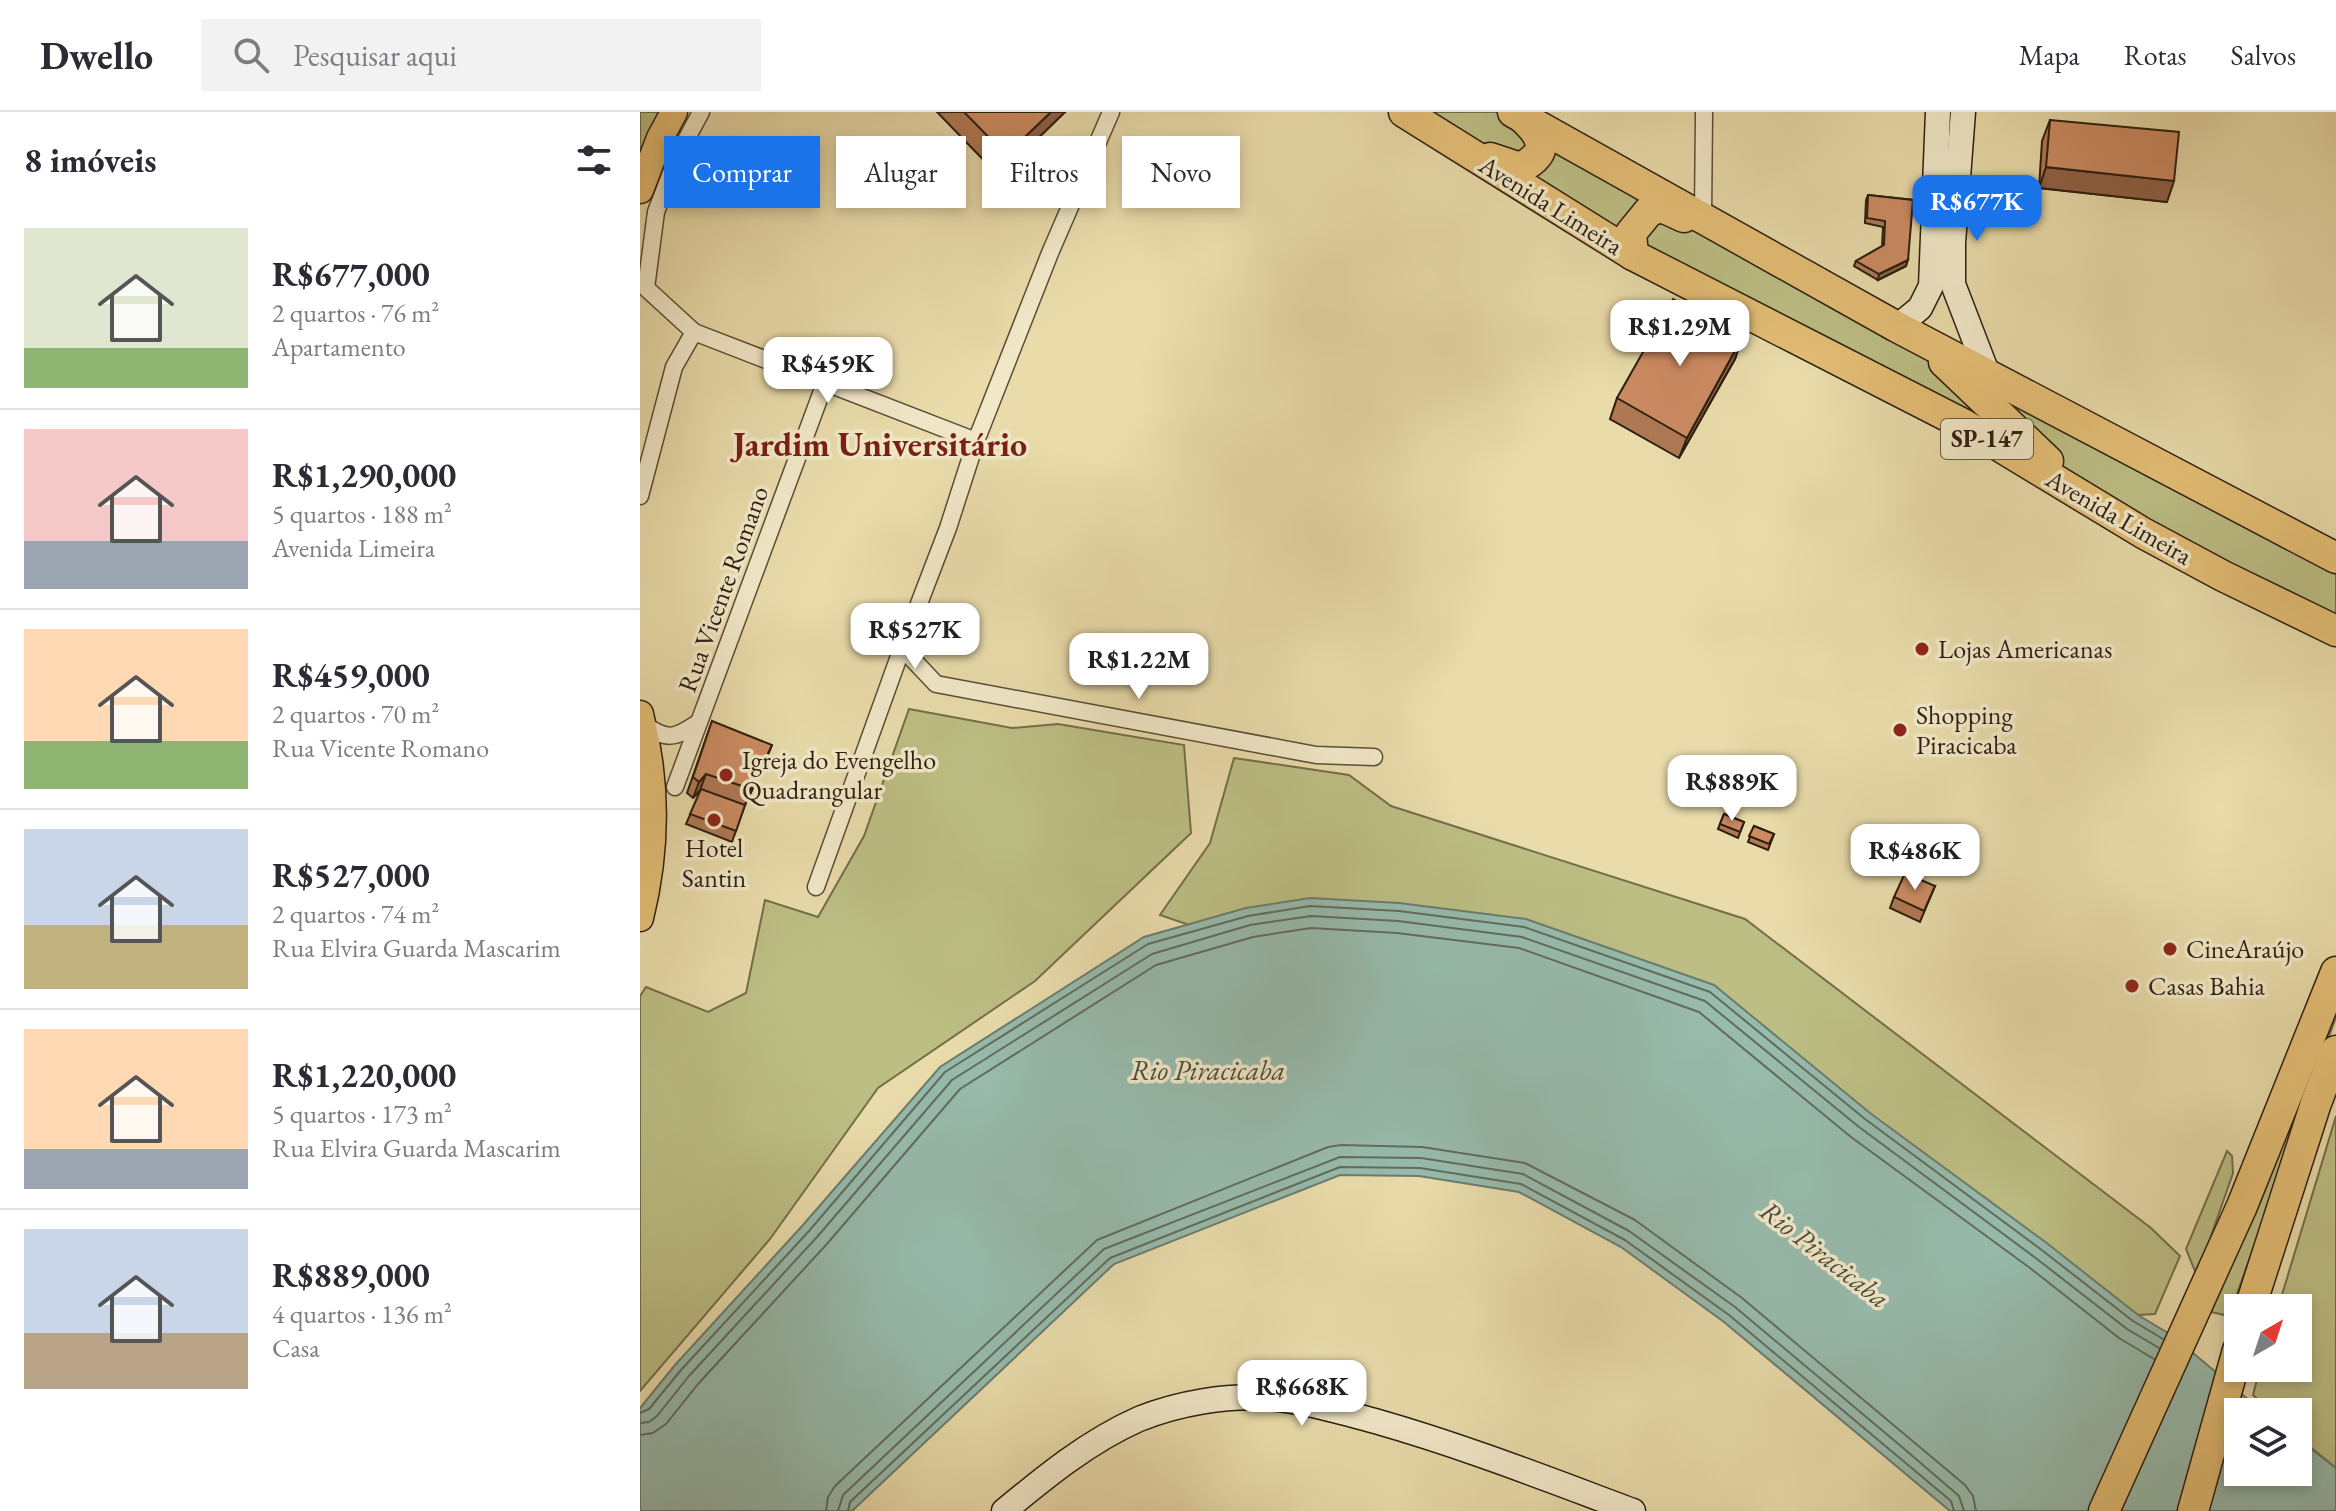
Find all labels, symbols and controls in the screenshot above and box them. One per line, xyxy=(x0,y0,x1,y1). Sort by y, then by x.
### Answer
search box xyxy=(201,19,761,91)
text: Dwello xyxy=(40,31,153,80)
icon: search xyxy=(229,33,273,77)
text: Pesquisar aqui xyxy=(293,36,457,75)
text: Mapa xyxy=(2019,37,2080,73)
text: Rotas xyxy=(2124,37,2187,73)
text: Salvos xyxy=(2231,37,2296,73)
chip: Comprar xyxy=(664,136,820,208)
chip: Alugar xyxy=(836,136,966,208)
chip: Filtros xyxy=(982,136,1106,208)
chip: Novo xyxy=(1122,136,1240,208)
text: 8 imóveis xyxy=(24,138,156,182)
icon: filters xyxy=(572,138,616,182)
street label: Avenida Limeira xyxy=(1472,147,1630,263)
pin: R$677K xyxy=(1912,175,2042,243)
text: R$677K xyxy=(1931,184,2023,218)
text: R$677,000 xyxy=(272,252,430,296)
icon: home xyxy=(88,260,184,356)
text: 2 quartos · 76 m² xyxy=(272,296,439,330)
pin: R$1.29M xyxy=(1606,300,1754,368)
text: R$1.29M xyxy=(1628,309,1732,343)
text: Apartamento xyxy=(272,330,406,364)
pin: R$459K xyxy=(763,337,893,405)
text: R$459K xyxy=(782,346,874,380)
road number: SP-147 xyxy=(1941,419,2033,459)
district label: Jardim Universitário xyxy=(730,422,1027,466)
text: R$1,290,000 xyxy=(272,453,456,497)
icon: home xyxy=(88,461,184,557)
street label: Avenida Limeira xyxy=(2039,461,2199,573)
street label: Rua Vicente Romano xyxy=(670,481,776,697)
text: 5 quartos · 188 m² xyxy=(272,497,452,531)
text: Avenida Limeira xyxy=(272,531,435,565)
pin: R$527K xyxy=(850,603,980,671)
text: R$527K xyxy=(869,612,961,646)
place label: Lojas Americanas xyxy=(1938,632,2112,666)
pin: R$1.22M xyxy=(1065,633,1213,701)
marker: Lojas Americanas xyxy=(1913,640,1931,658)
text: R$1.22M xyxy=(1087,642,1191,676)
text: R$459,000 xyxy=(272,653,430,697)
icon: home xyxy=(88,661,184,757)
text: 2 quartos · 70 m² xyxy=(272,697,439,731)
place label: Shopping Piracicaba xyxy=(1916,698,2017,762)
marker: Shopping Piracicaba xyxy=(1891,721,1909,739)
text: Rua Vicente Romano xyxy=(272,731,489,765)
place label: Igreja do Evengelho Quadrangular xyxy=(742,743,936,807)
pin: R$889K xyxy=(1667,755,1797,823)
text: R$889K xyxy=(1686,764,1778,798)
marker: Igreja do Evengelho Quadrangular xyxy=(717,766,735,784)
marker: Hotel Santin xyxy=(705,811,723,829)
pin: R$486K xyxy=(1850,824,1980,892)
place label: Hotel Santin xyxy=(682,831,746,895)
text: R$486K xyxy=(1869,833,1961,867)
text: R$527,000 xyxy=(272,853,430,897)
icon: home xyxy=(88,861,184,957)
text: 2 quartos · 74 m² xyxy=(272,897,439,931)
text: Rua Elvira Guarda Mascarim xyxy=(272,931,561,965)
place label: CineAraújo xyxy=(2186,932,2304,966)
marker: CineAraújo xyxy=(2161,940,2179,958)
place label: Casas Bahia xyxy=(2148,969,2266,1003)
marker: Casas Bahia xyxy=(2123,977,2141,995)
water label: Rio Piracicaba xyxy=(1131,1052,1285,1088)
text: R$1,220,000 xyxy=(272,1053,456,1097)
icon: home xyxy=(88,1061,184,1157)
text: 5 quartos · 173 m² xyxy=(272,1097,452,1131)
text: Rua Elvira Guarda Mascarim xyxy=(272,1131,561,1165)
water label: Rio Piracicaba xyxy=(1753,1192,1897,1316)
text: R$889,000 xyxy=(272,1253,430,1297)
icon: home xyxy=(88,1261,184,1357)
north arrow xyxy=(2224,1294,2312,1382)
map controls xyxy=(2224,1294,2312,1486)
text: 4 quartos · 136 m² xyxy=(272,1297,452,1331)
text: Casa xyxy=(272,1331,320,1365)
pin: R$668K xyxy=(1237,1360,1367,1428)
text: R$668K xyxy=(1256,1369,1348,1403)
button: layers xyxy=(2224,1398,2312,1486)

